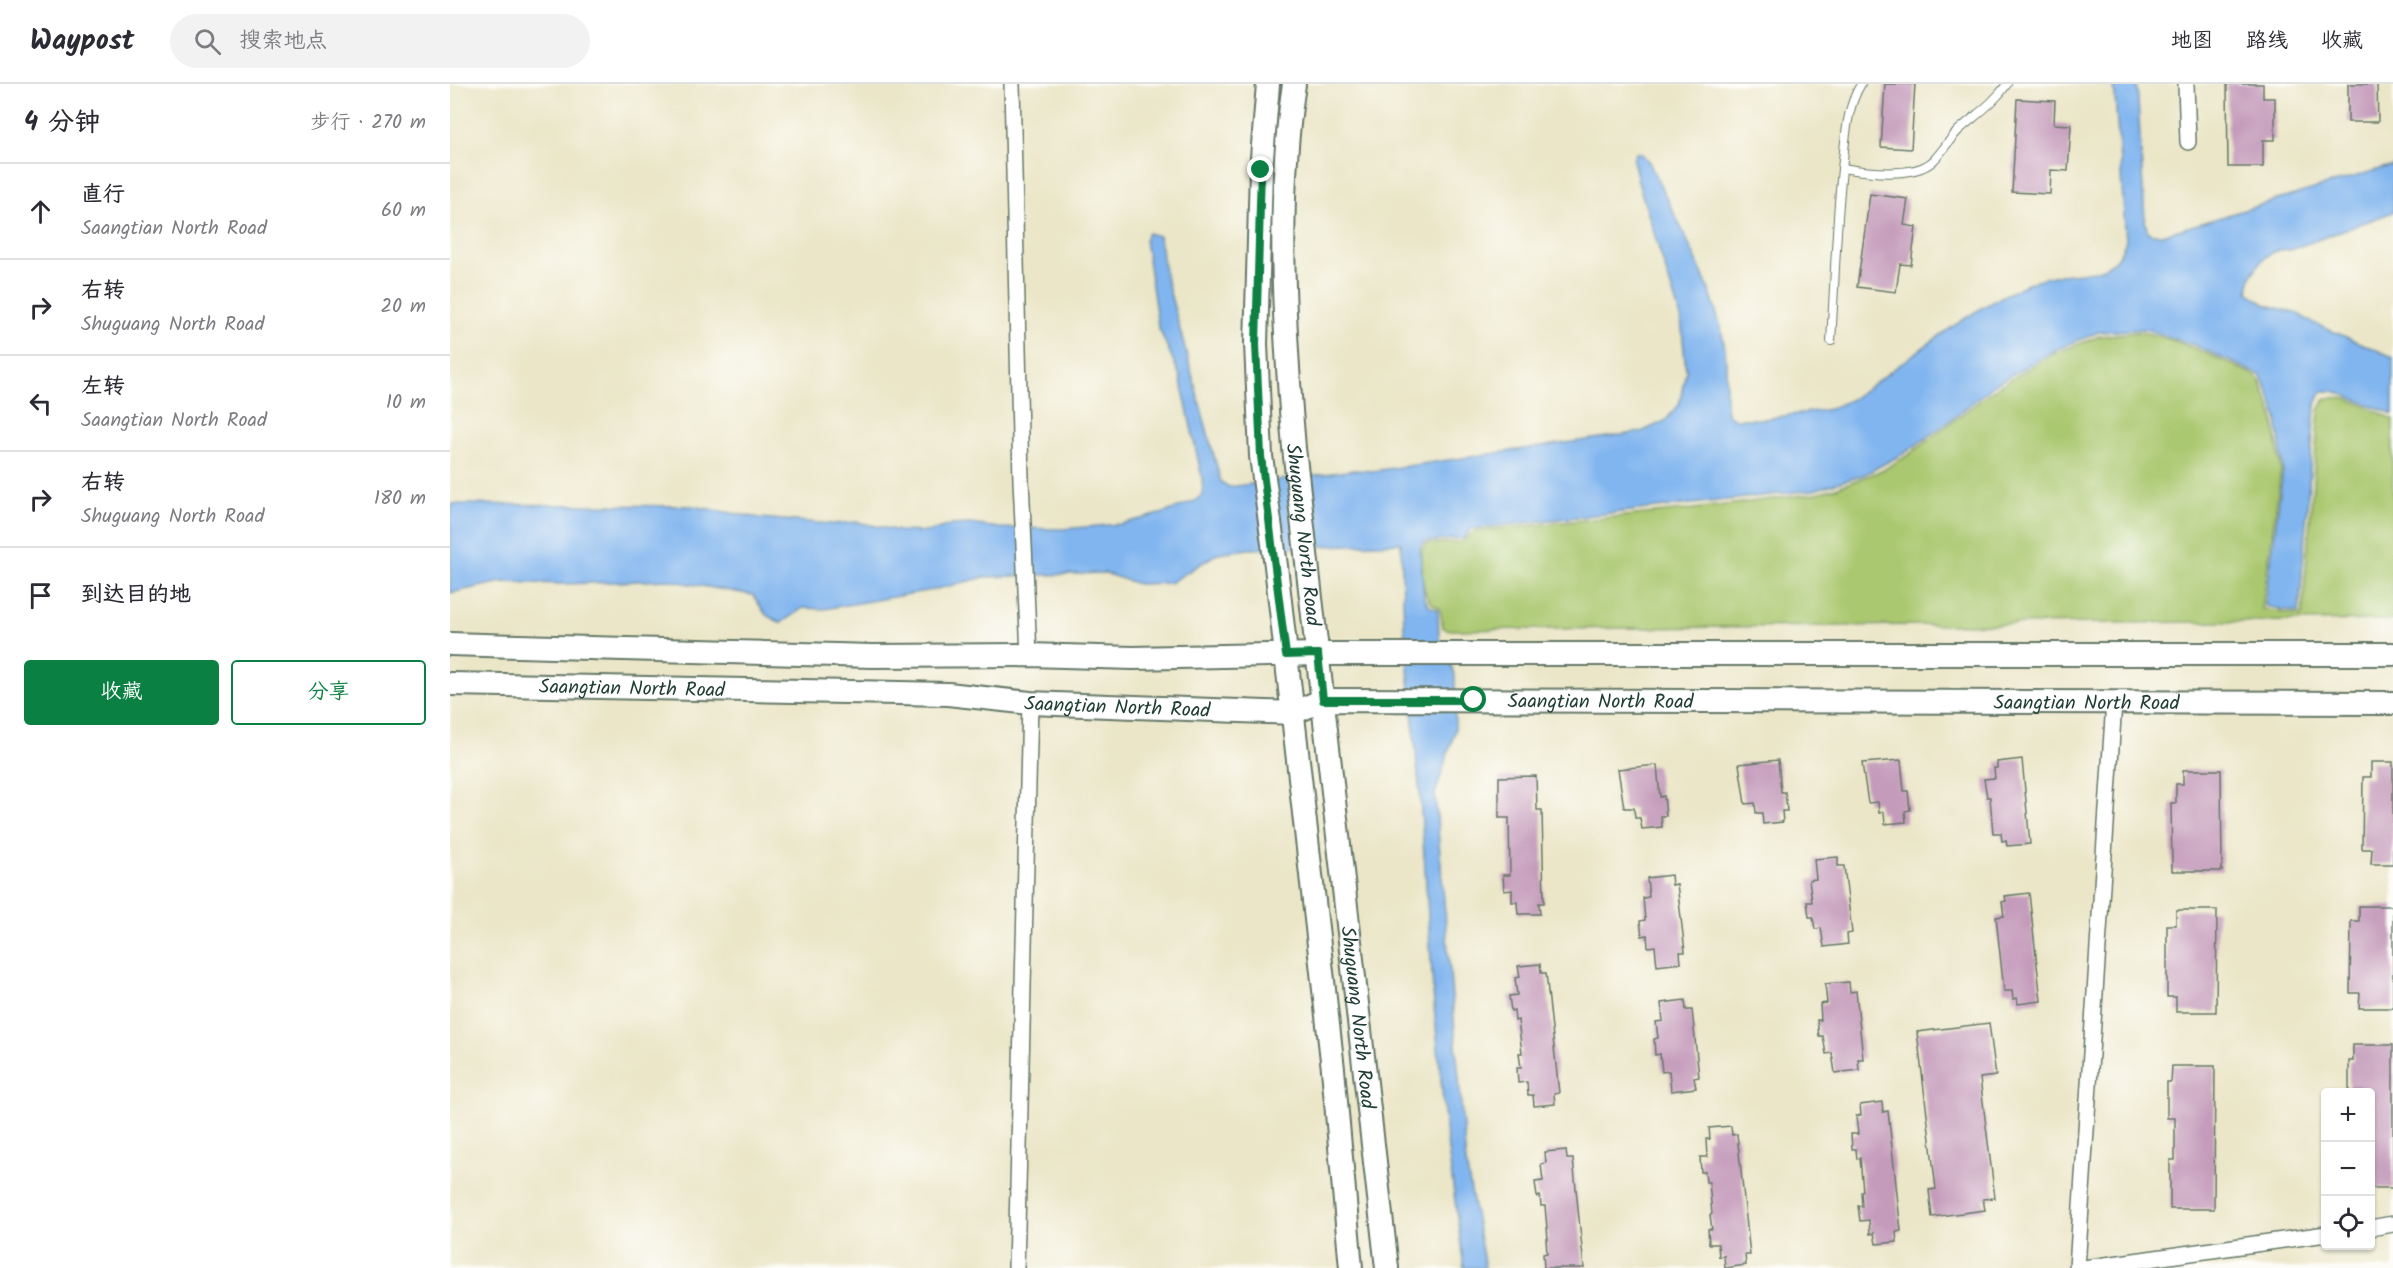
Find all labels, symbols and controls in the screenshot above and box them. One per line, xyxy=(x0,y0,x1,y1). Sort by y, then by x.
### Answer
search box xyxy=(170,14,590,68)
text: Waypost xyxy=(30,19,134,64)
text: 搜索地点 xyxy=(239,24,327,59)
icon: search xyxy=(191,25,224,58)
text: 地图 xyxy=(2171,25,2213,58)
text: 路线 xyxy=(2246,25,2288,58)
text: 收藏 xyxy=(2321,25,2363,58)
text: 4 分钟 xyxy=(24,102,100,144)
text: 步行 · 270 m xyxy=(310,107,426,139)
route end xyxy=(1247,156,1273,182)
text: 直行 xyxy=(81,178,125,213)
icon: ahead xyxy=(24,195,57,228)
text: 60 m xyxy=(381,195,426,227)
text: Saangtian North Road xyxy=(81,213,267,245)
text: 右转 xyxy=(81,274,125,309)
icon: right xyxy=(24,291,57,324)
text: 20 m xyxy=(380,291,426,323)
text: Shuguang North Road xyxy=(81,309,264,341)
text: 左转 xyxy=(81,370,125,405)
icon: left xyxy=(24,387,57,420)
text: 10 m xyxy=(386,387,426,419)
text: Saangtian North Road xyxy=(81,405,267,437)
street label: Shuguang North Road xyxy=(1276,442,1328,629)
text: 右转 xyxy=(81,466,125,501)
icon: right xyxy=(24,483,57,516)
text: 180 m xyxy=(374,483,426,515)
text: Shuguang North Road xyxy=(81,501,264,533)
text: 到达目的地 xyxy=(81,578,191,613)
icon: arrive xyxy=(24,579,57,612)
button: 收藏 xyxy=(24,660,219,725)
button: 分享 xyxy=(231,660,426,725)
street label: Saangtian North Road xyxy=(539,672,726,708)
route start xyxy=(1460,686,1486,712)
street label: Saangtian North Road xyxy=(1507,687,1695,719)
street label: Saangtian North Road xyxy=(1022,688,1212,728)
street label: Saangtian North Road xyxy=(1993,688,2181,720)
street label: Shuguang North Road xyxy=(1330,925,1383,1112)
map controls xyxy=(2321,1088,2375,1250)
button: + xyxy=(2321,1088,2375,1142)
button: − xyxy=(2321,1142,2375,1196)
button: locate xyxy=(2321,1196,2375,1250)

